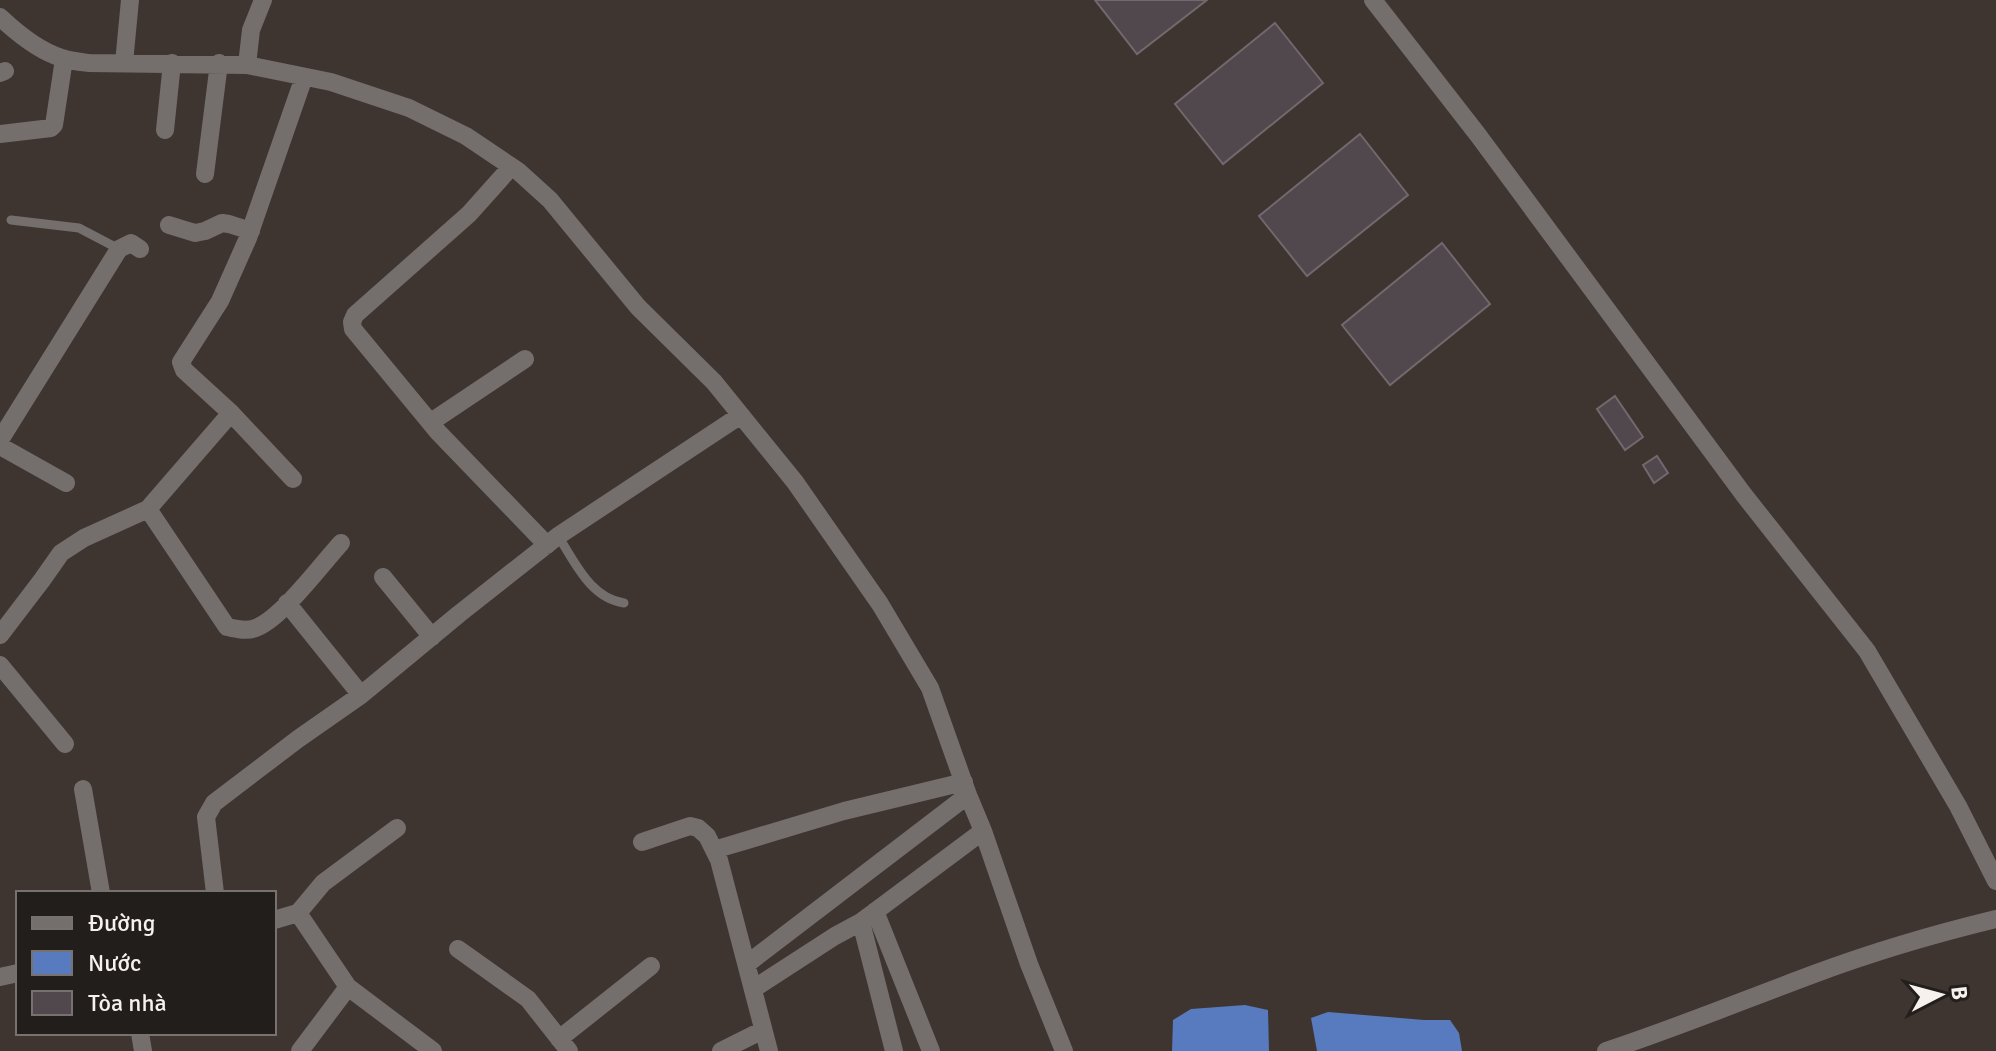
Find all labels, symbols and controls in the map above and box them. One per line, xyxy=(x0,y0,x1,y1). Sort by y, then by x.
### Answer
legend xyxy=(16,891,276,1035)
text: Đường xyxy=(88,908,155,938)
text: Nước xyxy=(88,948,141,978)
north arrow xyxy=(1900,955,1980,1035)
text: B xyxy=(1945,985,1974,1001)
text: Tòa nhà xyxy=(88,988,167,1018)

